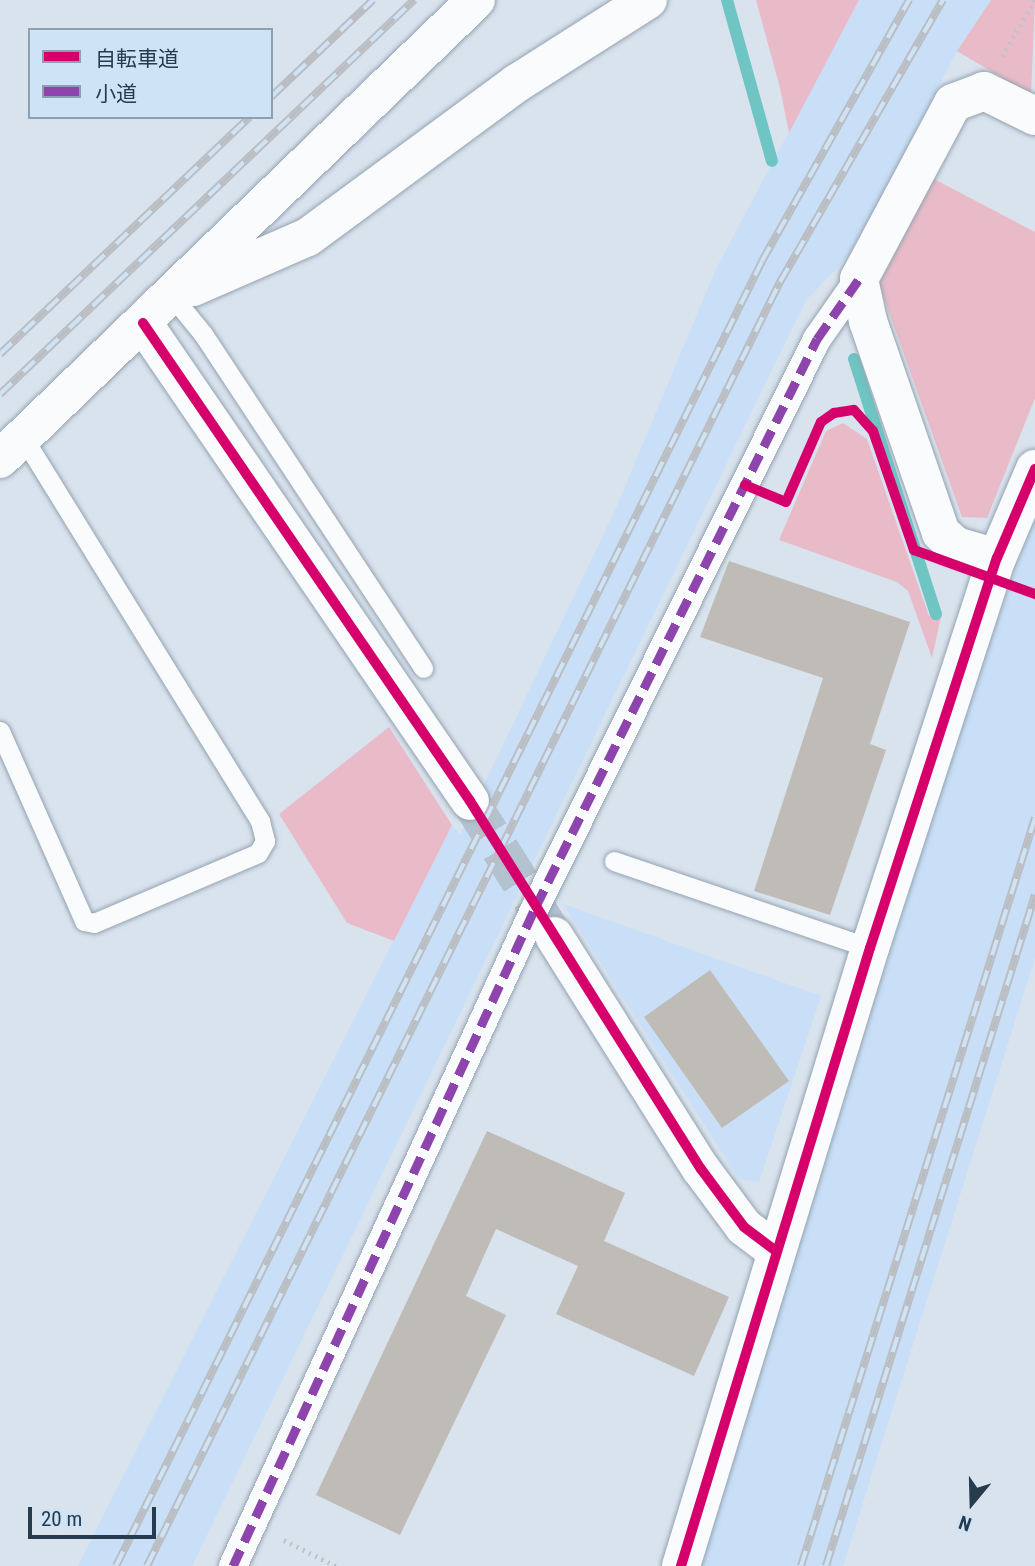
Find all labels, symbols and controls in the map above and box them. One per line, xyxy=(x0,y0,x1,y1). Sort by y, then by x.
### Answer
legend xyxy=(28,28,273,119)
text: 自転車道 xyxy=(95,47,179,71)
text: 小道 xyxy=(95,82,137,106)
north arrow xyxy=(937,1468,1007,1538)
scale bar xyxy=(32,1492,159,1536)
text: 20 m xyxy=(41,1507,82,1531)
text: N xyxy=(956,1511,974,1536)

